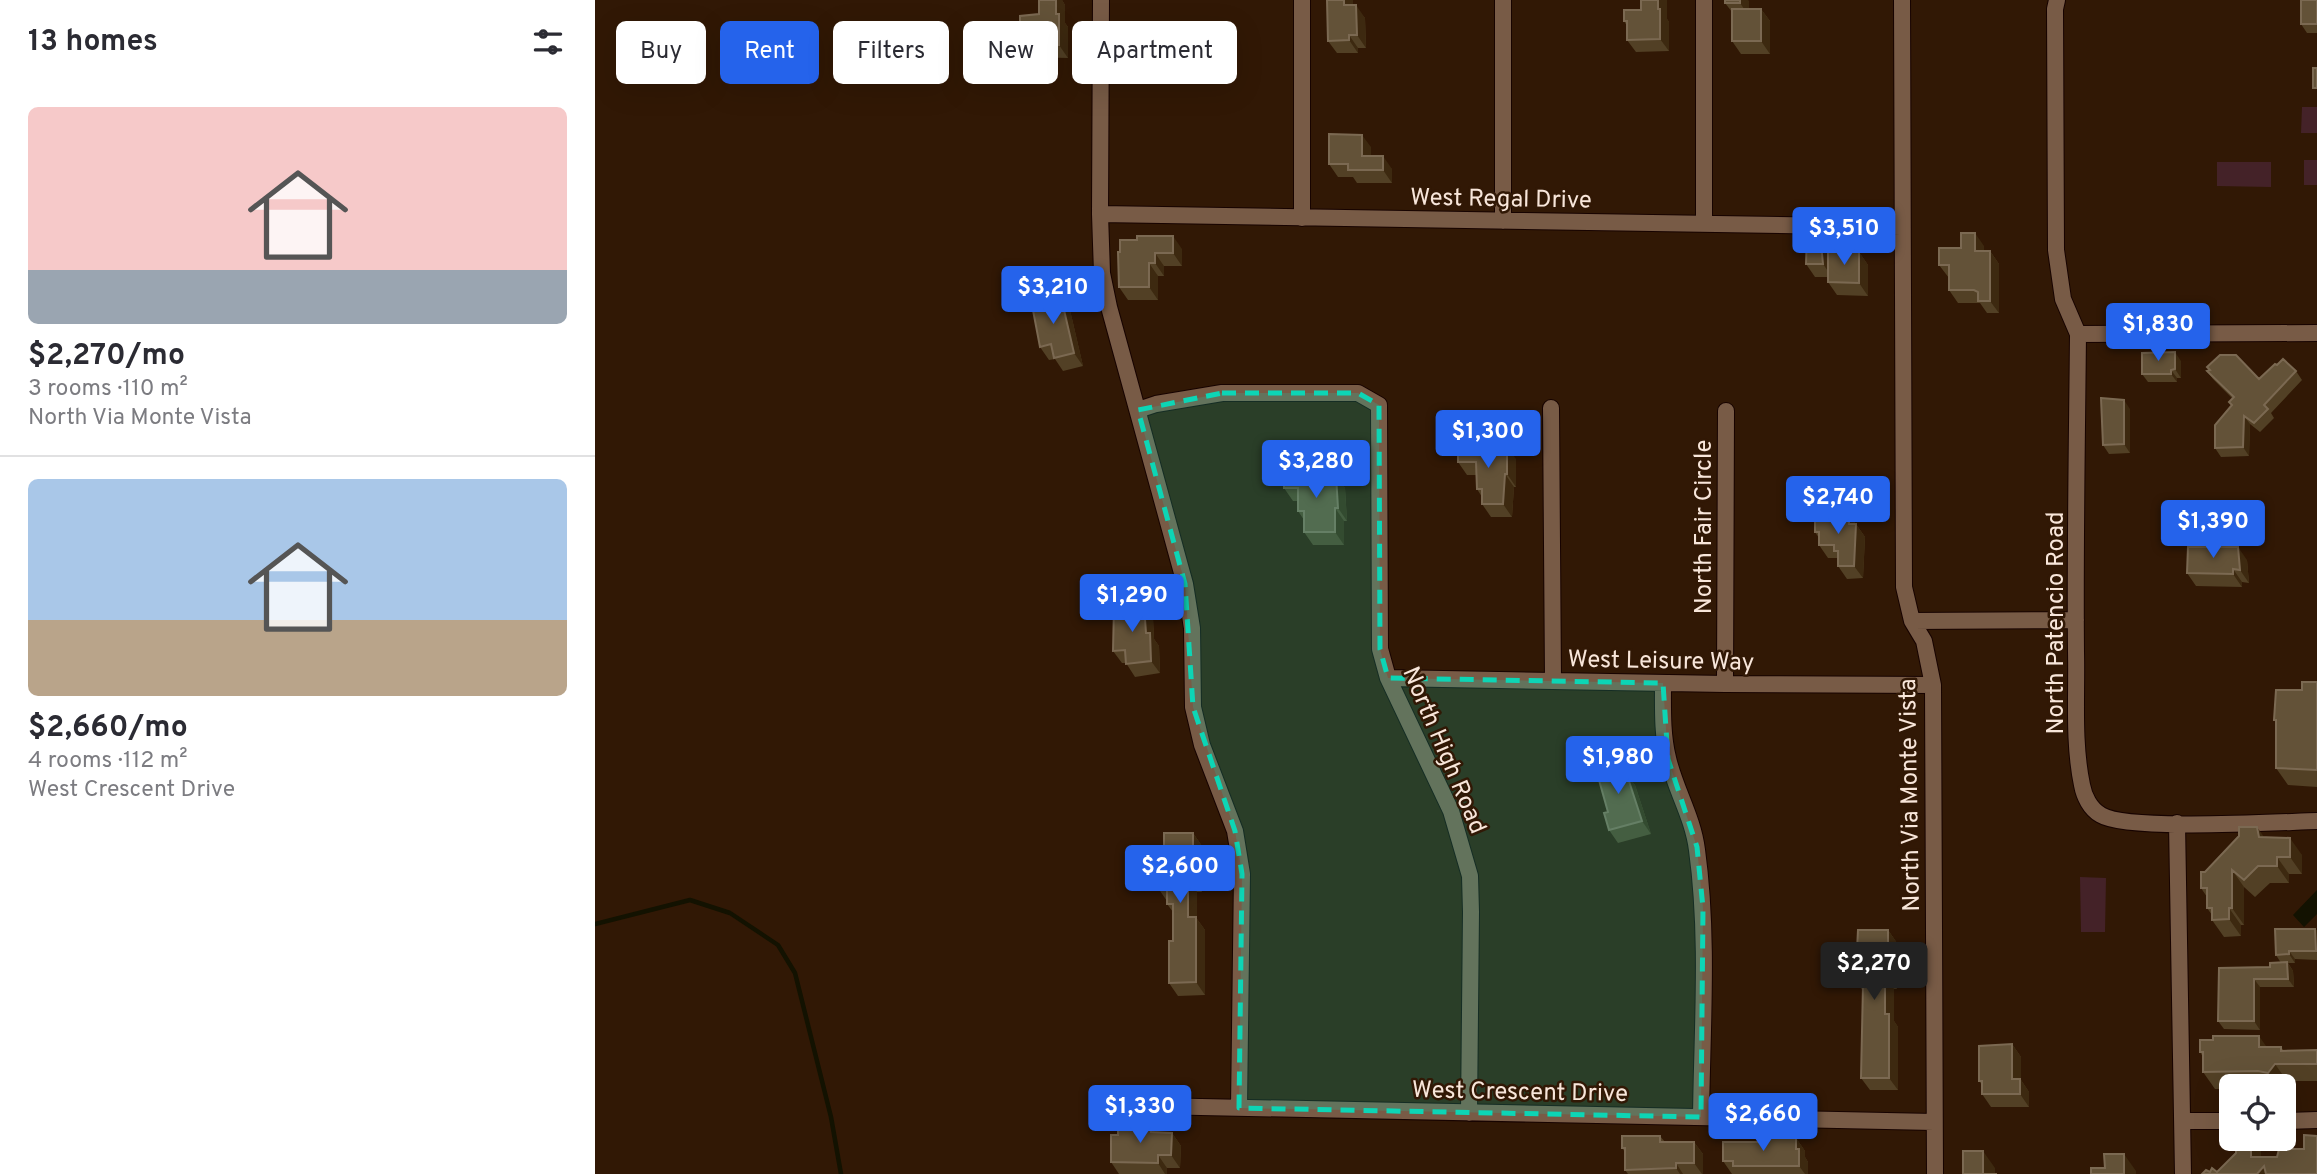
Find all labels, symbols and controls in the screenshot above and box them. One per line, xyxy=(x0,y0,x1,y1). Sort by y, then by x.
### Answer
chip: Buy xyxy=(616,21,706,84)
chip: Rent xyxy=(720,21,819,84)
chip: Filters xyxy=(833,21,949,84)
chip: New xyxy=(963,21,1058,84)
chip: Apartment xyxy=(1072,21,1237,84)
icon: filters xyxy=(529,23,567,61)
text: 13 homes xyxy=(28,24,158,61)
icon: home xyxy=(235,152,361,278)
street label: West Regal Drive xyxy=(1410,183,1592,217)
pin: $3,510 xyxy=(1787,208,1901,267)
text: $3,510 xyxy=(1808,215,1880,244)
pin: $3,210 xyxy=(996,266,1110,326)
text: $3,210 xyxy=(1017,274,1089,303)
pin: $1,830 xyxy=(2101,304,2215,363)
text: $1,830 xyxy=(2122,311,2194,340)
text: $2,270/mo xyxy=(28,338,185,375)
text: 3 rooms · 110 m² xyxy=(28,375,188,404)
text: North Via Monte Vista xyxy=(28,404,252,433)
pin: $1,300 xyxy=(1431,410,1545,470)
text: $1,300 xyxy=(1452,418,1524,447)
pin: $3,280 xyxy=(1259,440,1373,500)
street label: North Fair Circle xyxy=(1690,440,1720,614)
text: $3,280 xyxy=(1278,448,1354,477)
pin: $2,740 xyxy=(1781,476,1895,536)
text: $2,740 xyxy=(1802,484,1874,513)
pin: $1,390 xyxy=(2156,500,2270,560)
text: $1,390 xyxy=(2177,508,2249,537)
street label: North Patencio Road xyxy=(2042,511,2072,735)
icon: home xyxy=(235,524,361,650)
pin: $1,290 xyxy=(1075,574,1189,634)
text: $1,290 xyxy=(1096,582,1168,611)
street label: West Leisure Way xyxy=(1567,645,1755,679)
street label: North High Road xyxy=(1394,663,1492,839)
street label: North Via Monte Vista xyxy=(1894,678,1928,912)
text: $2,660/mo xyxy=(28,710,188,747)
pin: $1,980 xyxy=(1561,736,1675,796)
text: $1,980 xyxy=(1582,744,1654,773)
text: 4 rooms · 112 m² xyxy=(28,747,188,776)
text: West Crescent Drive xyxy=(28,776,235,805)
pin: $2,600 xyxy=(1123,846,1237,905)
text: $2,600 xyxy=(1141,853,1219,882)
pin: $2,270 xyxy=(1817,942,1931,1002)
text: $2,270 xyxy=(1836,950,1912,979)
map controls xyxy=(2219,1074,2296,1151)
button: locate xyxy=(2219,1074,2296,1151)
street label: West Crescent Drive xyxy=(1412,1076,1628,1110)
pin: $1,330 xyxy=(1083,1086,1197,1145)
text: $1,330 xyxy=(1104,1093,1176,1122)
pin: $2,660 xyxy=(1706,1094,1820,1153)
text: $2,660 xyxy=(1724,1101,1802,1130)

